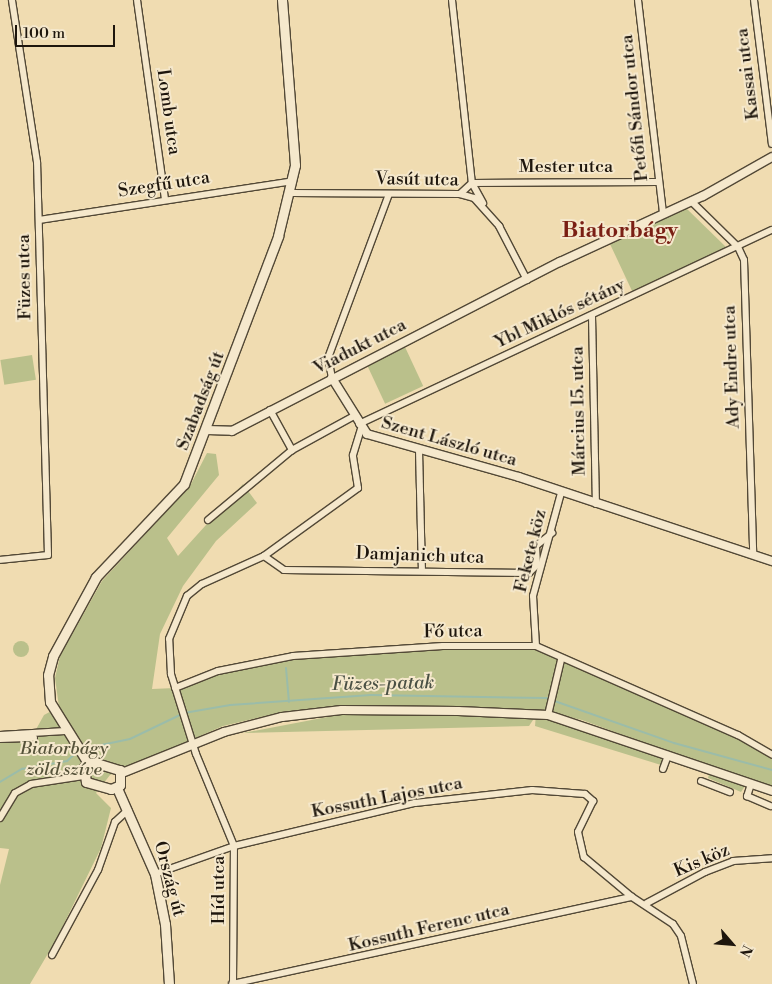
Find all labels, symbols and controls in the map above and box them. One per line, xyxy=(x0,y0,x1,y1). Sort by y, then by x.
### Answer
scale bar xyxy=(18,15,118,47)
text: 100 m xyxy=(23,24,65,43)
street label: Kassai utca xyxy=(732,27,764,121)
street label: Petőfi Sándor utca xyxy=(617,33,653,183)
street label: Lomb utca xyxy=(151,68,185,156)
street label: Mester utca xyxy=(519,156,613,178)
street label: Szegfű utca xyxy=(117,167,211,203)
street label: Vasút utca xyxy=(375,168,459,192)
district label: Biatorbágy xyxy=(562,218,678,244)
street label: Füzes utca xyxy=(13,234,37,320)
street label: Ybl Miklós sétány xyxy=(491,274,629,354)
street label: Ady Endre utca xyxy=(719,305,745,429)
street label: Viadukt utca xyxy=(310,314,410,380)
street label: Március 15. utca xyxy=(567,346,591,476)
street label: Szabadság út xyxy=(172,348,230,454)
street label: Szent László utca xyxy=(379,412,519,472)
street label: Fekete köz xyxy=(510,507,552,595)
street label: Damjanich utca xyxy=(355,543,485,569)
street label: Fő utca xyxy=(423,621,483,643)
water label: Füzes-patak xyxy=(331,672,435,696)
park label: Biatorbágy zöld szíve xyxy=(20,739,108,782)
street label: Kossuth Lajos utca xyxy=(310,773,464,823)
street label: Ország út xyxy=(149,839,189,919)
street label: Kis köz xyxy=(671,840,733,882)
street label: Híd utca xyxy=(208,856,230,924)
street label: Kossuth Ferenc utca xyxy=(346,899,512,957)
north arrow xyxy=(707,919,757,969)
text: N xyxy=(735,942,756,960)

